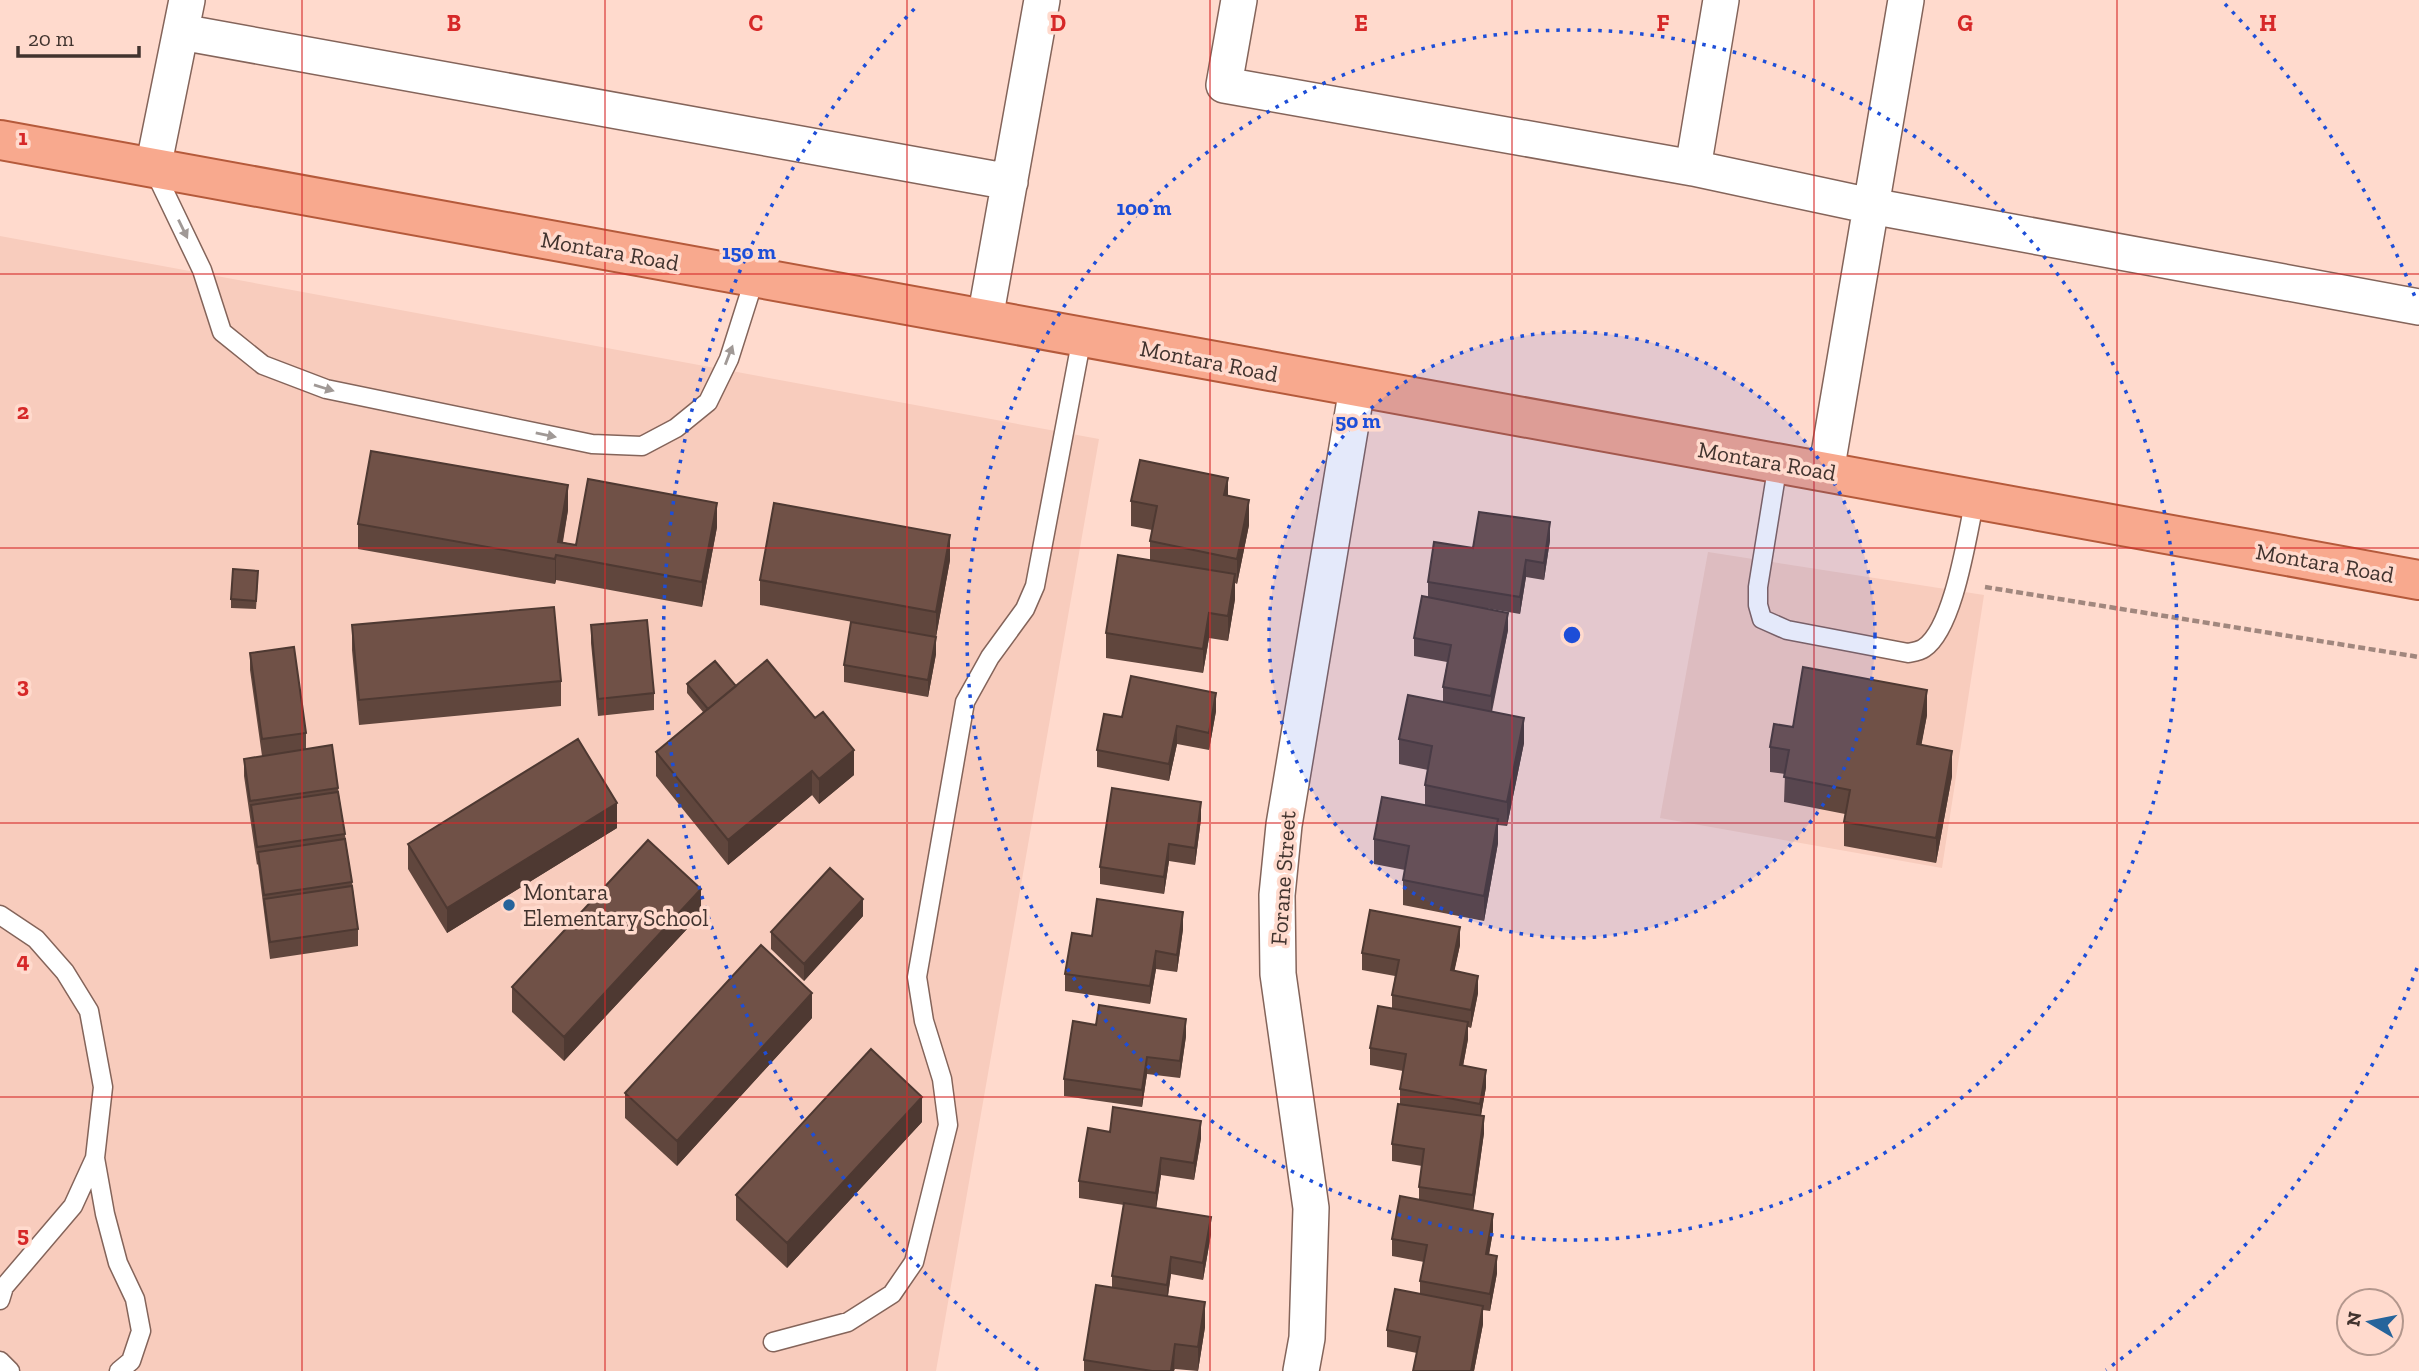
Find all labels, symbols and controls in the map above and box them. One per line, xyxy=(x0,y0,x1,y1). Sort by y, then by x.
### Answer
text: B xyxy=(447,9,461,37)
text: C xyxy=(749,9,763,37)
text: D xyxy=(1050,9,1066,37)
text: E xyxy=(1354,9,1368,37)
text: F xyxy=(1656,9,1670,37)
text: G xyxy=(1957,9,1973,37)
text: H xyxy=(2259,9,2277,37)
scale bar xyxy=(18,14,138,58)
text: 20 m xyxy=(28,26,74,51)
text: 1 xyxy=(18,123,28,151)
text: 100 m xyxy=(1117,195,1172,220)
one-way arrow xyxy=(178,219,189,240)
street label: Montara Road xyxy=(539,225,682,277)
text: 150 m xyxy=(722,239,777,264)
street label: Montara Road xyxy=(1138,334,1281,388)
one-way arrow xyxy=(724,345,735,366)
one-way arrow xyxy=(313,383,334,393)
text: 2 xyxy=(17,397,29,425)
text: 50 m xyxy=(1335,408,1381,433)
one-way arrow xyxy=(535,429,557,440)
street label: Montara Road xyxy=(1696,435,1839,487)
street label: Montara Road xyxy=(2254,537,2397,589)
centre of rings xyxy=(1560,623,1584,647)
text: 3 xyxy=(17,671,29,699)
street label: Forane Street xyxy=(1264,809,1302,946)
place label: Montara Elementary School xyxy=(523,878,709,932)
marker: Montara Elementary School xyxy=(501,897,517,913)
text: 4 xyxy=(16,946,30,974)
text: 5 xyxy=(17,1220,29,1248)
north arrow xyxy=(2335,1287,2405,1357)
text: N xyxy=(2341,1310,2366,1328)

